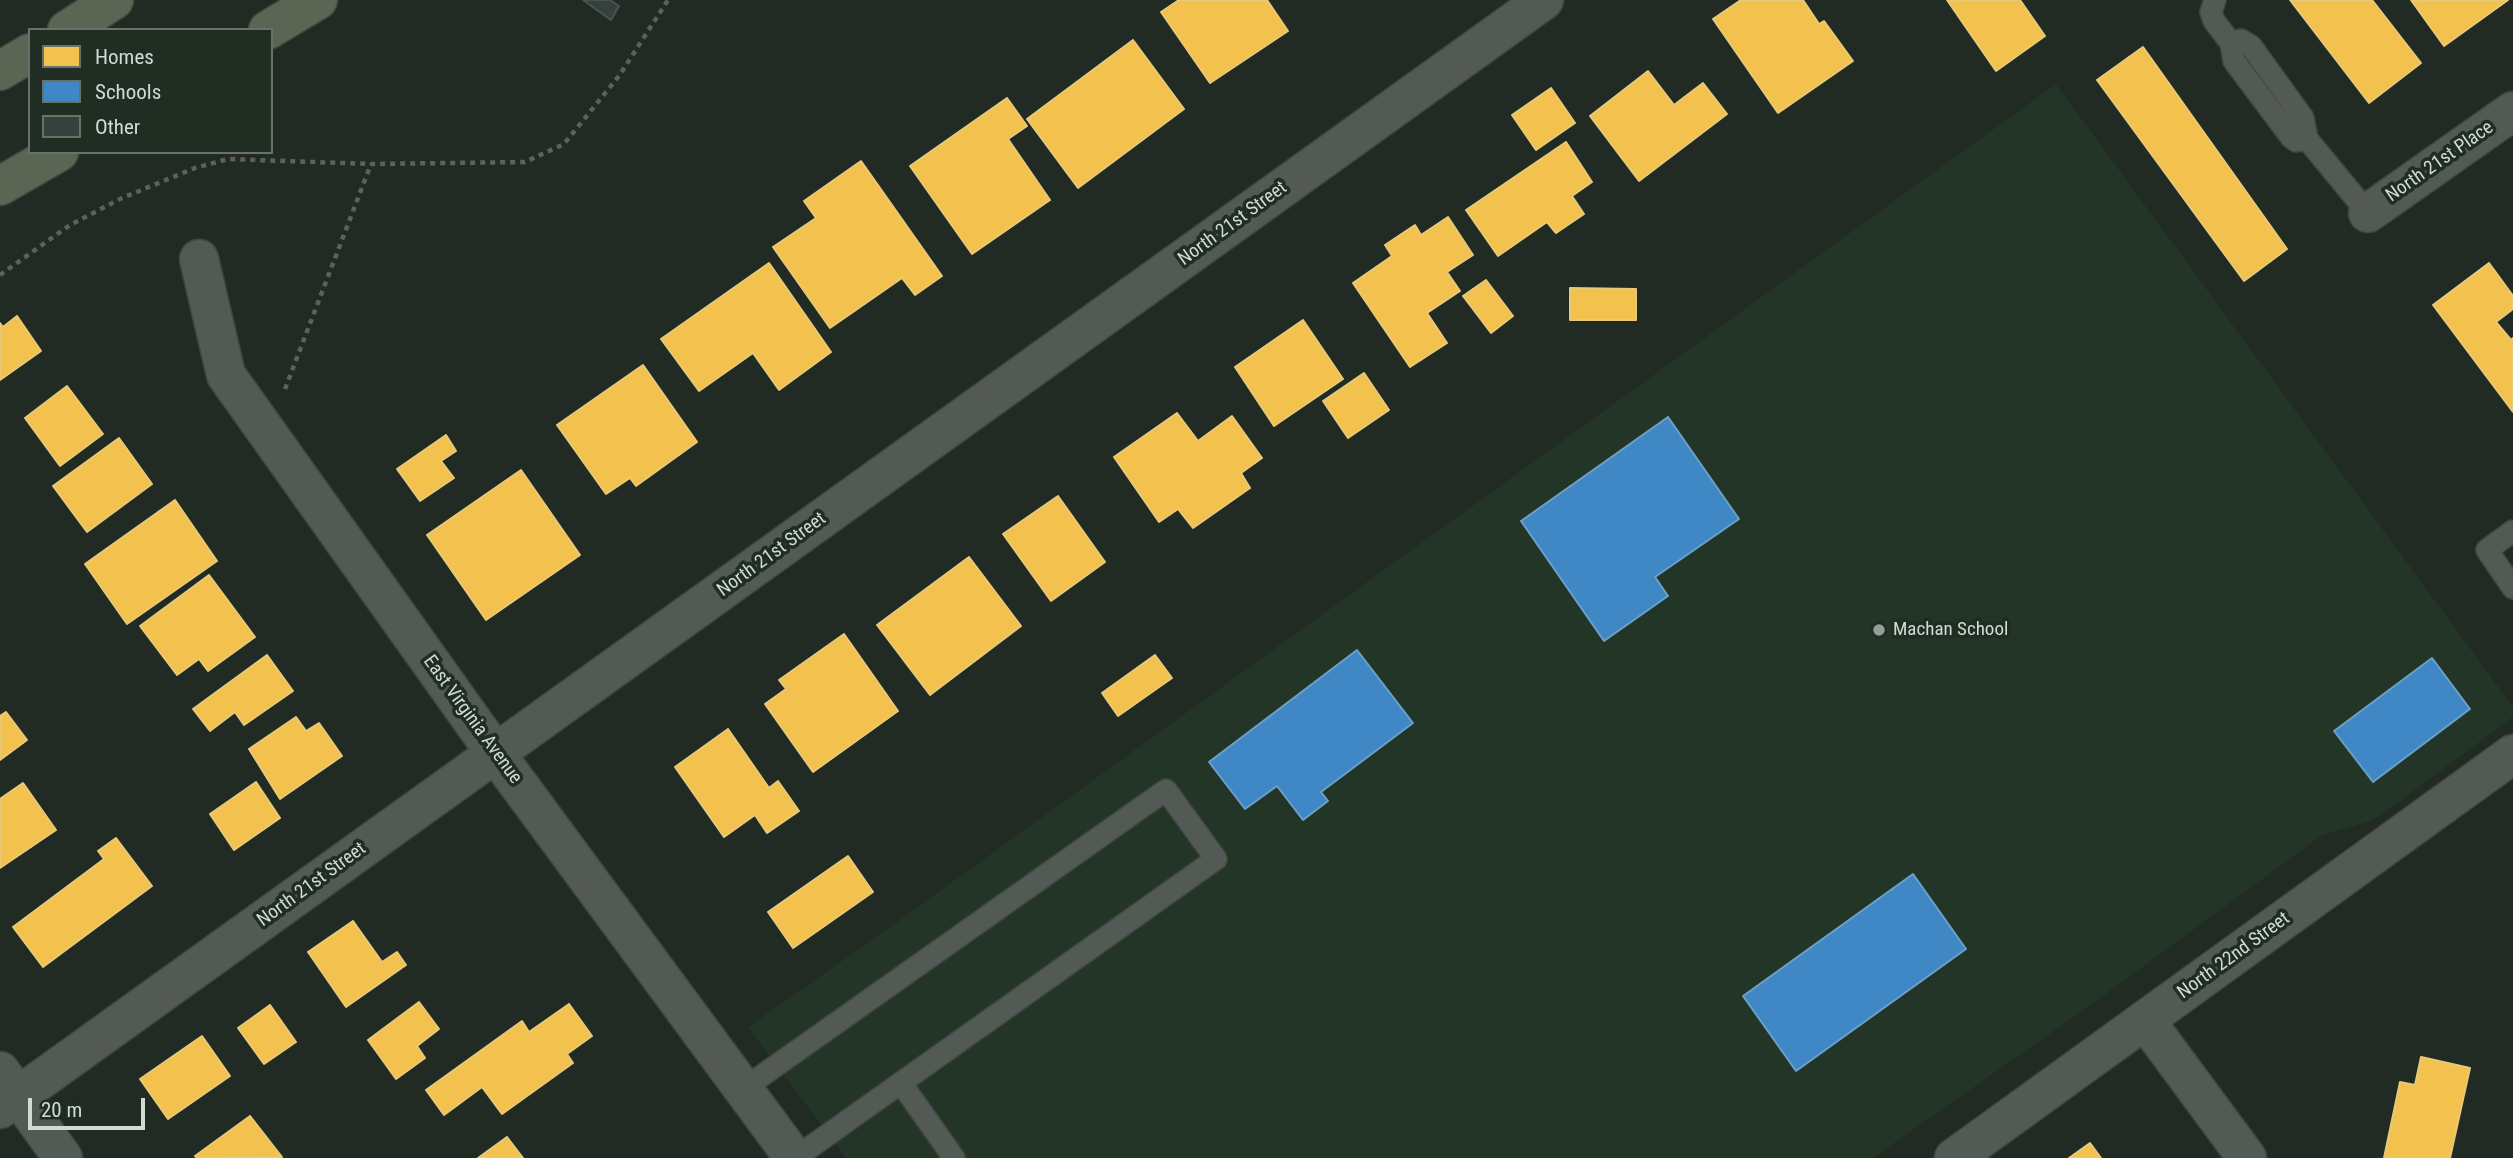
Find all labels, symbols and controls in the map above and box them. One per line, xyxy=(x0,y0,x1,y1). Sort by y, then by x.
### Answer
legend xyxy=(28,28,273,154)
text: Homes xyxy=(95,45,154,69)
text: Schools xyxy=(95,80,161,104)
text: Other xyxy=(95,115,140,139)
street label: North 21st Place xyxy=(2382,117,2498,207)
street label: North 21st Street xyxy=(1174,177,1292,271)
street label: North 21st Street xyxy=(713,508,831,602)
place label: Machan School xyxy=(1893,619,2008,641)
marker: Machan School xyxy=(1871,622,1887,638)
street label: East Virginia Avenue xyxy=(418,651,526,789)
street label: North 21st Street xyxy=(253,838,371,932)
street label: North 22nd Street xyxy=(2174,908,2294,1004)
scale bar xyxy=(32,1084,149,1128)
text: 20 m xyxy=(41,1098,82,1122)

